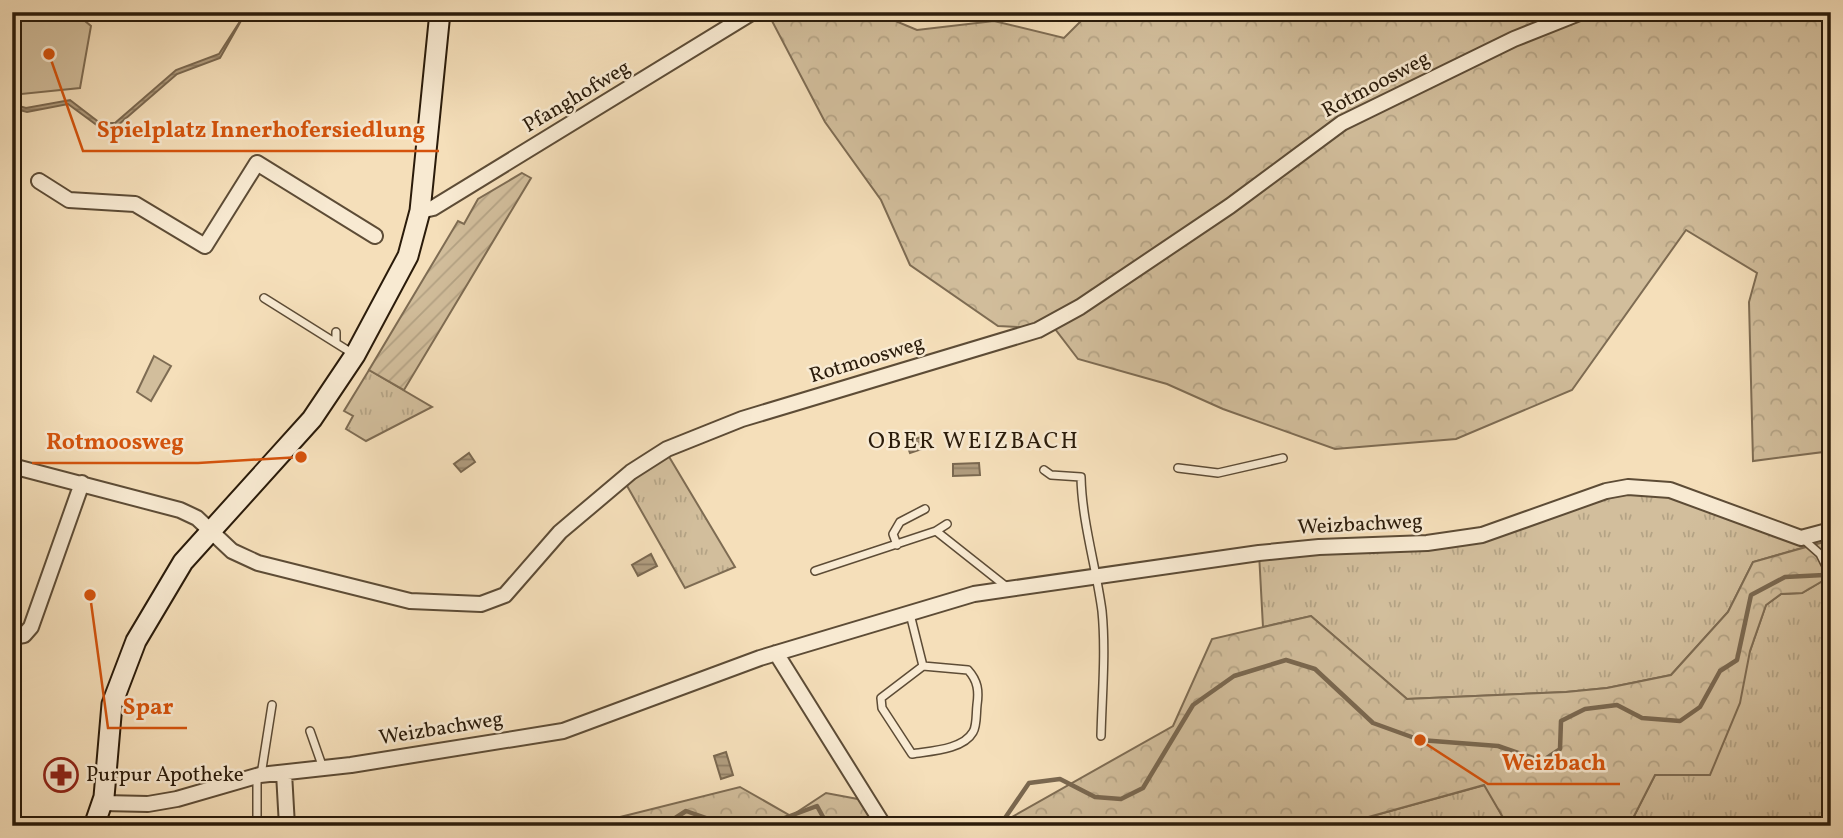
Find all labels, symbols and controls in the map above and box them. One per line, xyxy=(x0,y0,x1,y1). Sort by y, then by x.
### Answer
street label: Rotmoosweg xyxy=(1317,44,1435,126)
street label: Pfanghofweg xyxy=(518,53,636,141)
callout: Spielplatz Innerhofersiedlung xyxy=(83,107,439,151)
text: Spielplatz Innerhofersiedlung xyxy=(97,115,425,147)
street label: Rotmoosweg xyxy=(806,329,928,391)
callout: Rotmoosweg xyxy=(32,419,198,463)
district label: OBER WEIZBACH xyxy=(868,426,1080,458)
text: Rotmoosweg xyxy=(46,427,184,459)
street label: Weizbachweg xyxy=(1297,507,1423,543)
callout: Spar xyxy=(108,684,187,728)
text: Spar xyxy=(123,692,173,724)
street label: Weizbachweg xyxy=(377,705,505,753)
callout: Weizbach xyxy=(1488,740,1620,784)
text: Weizbach xyxy=(1502,748,1606,780)
pharmacy icon: Purpur Apotheke xyxy=(42,756,80,794)
place label: Purpur Apotheke xyxy=(86,761,244,790)

